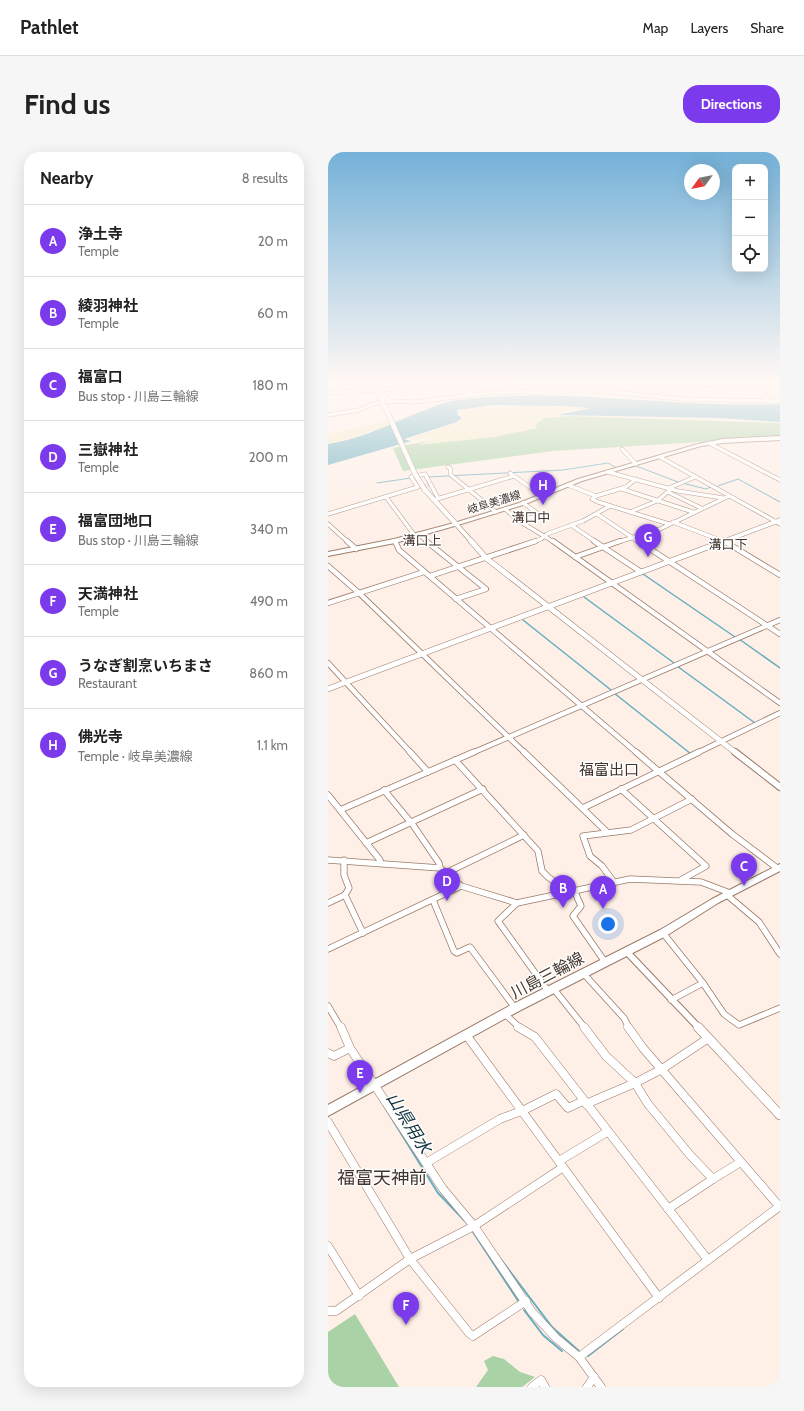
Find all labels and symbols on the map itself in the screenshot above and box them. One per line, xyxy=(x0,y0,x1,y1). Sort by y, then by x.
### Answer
north arrow xyxy=(684,164,720,200)
pin: H xyxy=(530,472,556,505)
street label: 岐阜美濃線 xyxy=(466,487,522,517)
district label: 溝口中 xyxy=(511,509,551,525)
pin: G xyxy=(635,524,661,557)
district label: 溝口上 xyxy=(402,532,442,548)
district label: 溝口下 xyxy=(708,536,748,552)
district label: 福富出口 xyxy=(579,761,639,779)
pin: C xyxy=(731,853,757,886)
pin: D xyxy=(434,868,460,901)
pin: B xyxy=(550,875,576,908)
pin: A xyxy=(590,876,616,909)
your location xyxy=(598,914,618,934)
street label: 川島三輪線 xyxy=(507,948,587,1003)
pin: E xyxy=(347,1060,373,1093)
water label: 山県用水 xyxy=(383,1089,437,1159)
district label: 福富天神前 xyxy=(337,1167,427,1189)
pin: F xyxy=(393,1292,419,1325)

